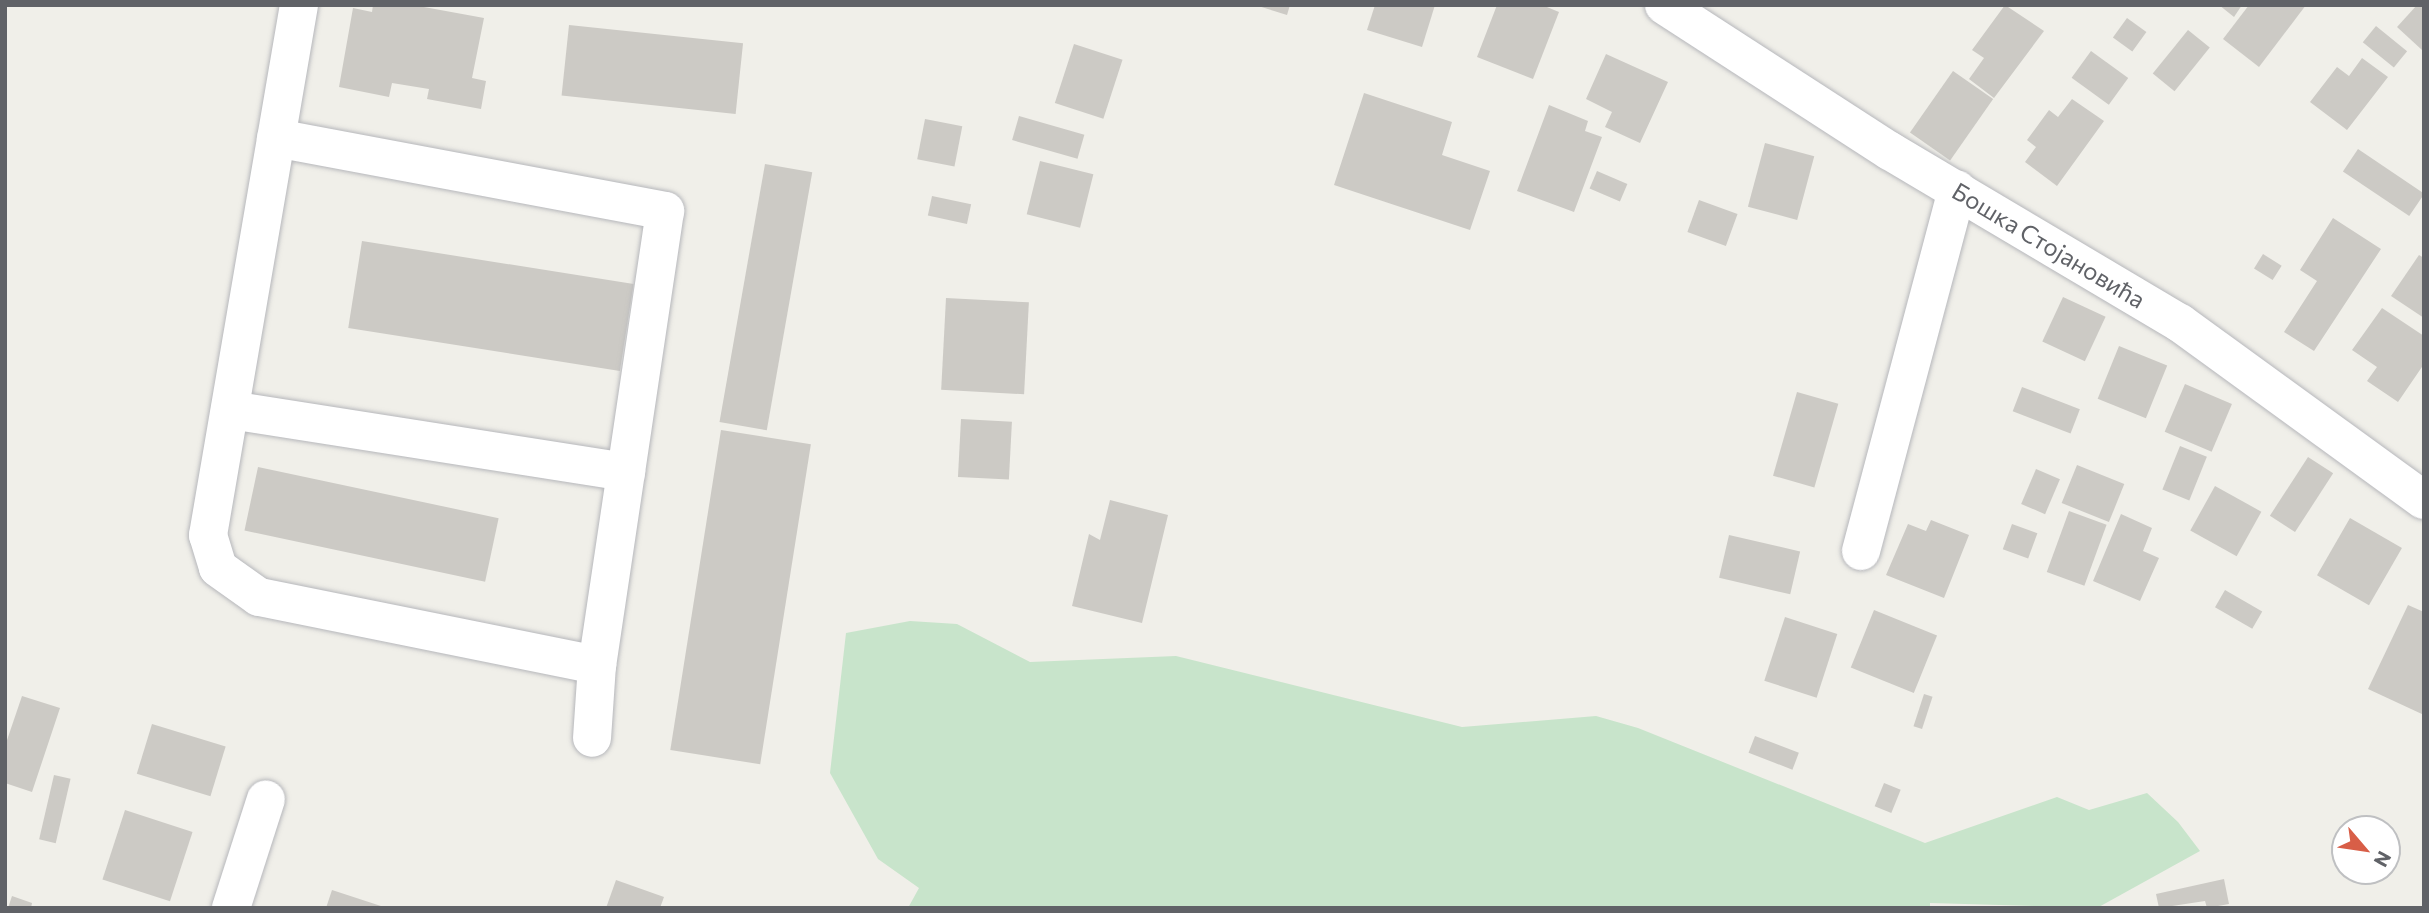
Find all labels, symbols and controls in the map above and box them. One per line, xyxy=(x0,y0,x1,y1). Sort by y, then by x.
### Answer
street label: Бошка Стојановића xyxy=(1947,176,2151,314)
north arrow xyxy=(2331,815,2401,885)
text: N xyxy=(2370,848,2397,871)

